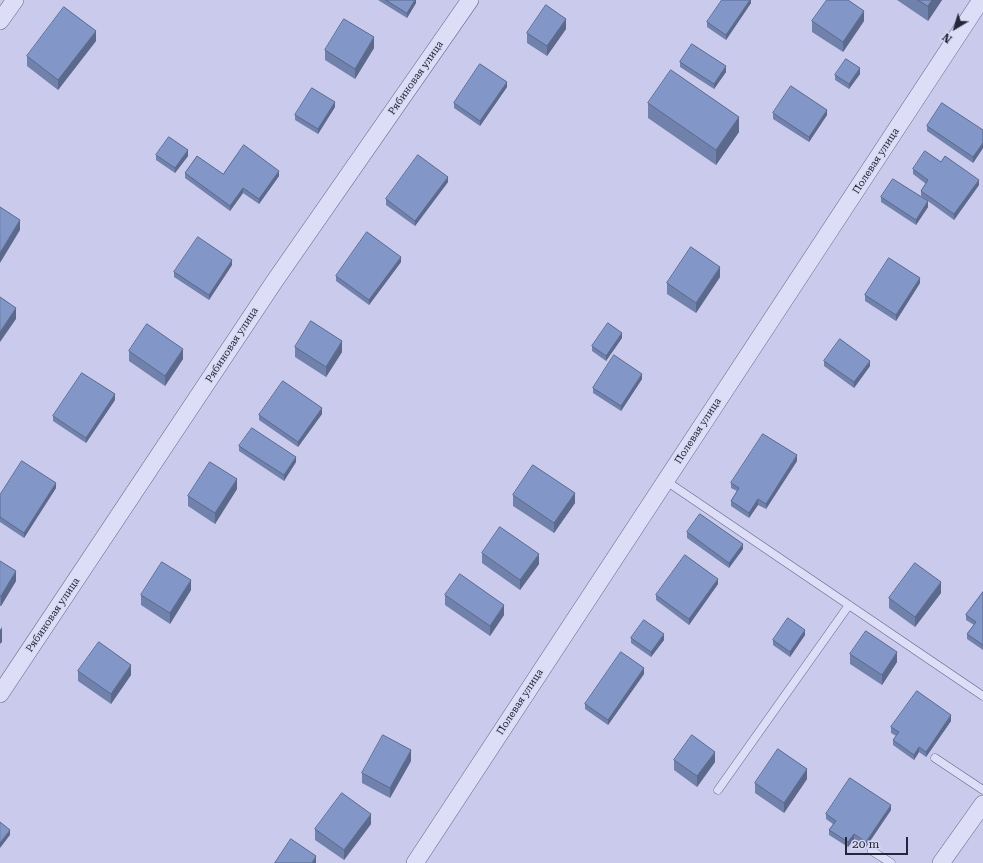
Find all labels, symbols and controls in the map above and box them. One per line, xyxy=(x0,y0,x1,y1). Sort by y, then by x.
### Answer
north arrow xyxy=(935,8,975,48)
text: N xyxy=(940,30,955,46)
street label: Рябиновая улица xyxy=(386,39,446,117)
street label: Полевая улица xyxy=(850,126,902,196)
street label: Рябиновая улица xyxy=(203,305,261,385)
street label: Полевая улица xyxy=(672,396,724,466)
street label: Рябиновая улица xyxy=(24,575,82,655)
street label: Полевая улица xyxy=(494,667,546,737)
scale bar xyxy=(847,829,910,855)
text: 20 m xyxy=(852,837,879,851)

